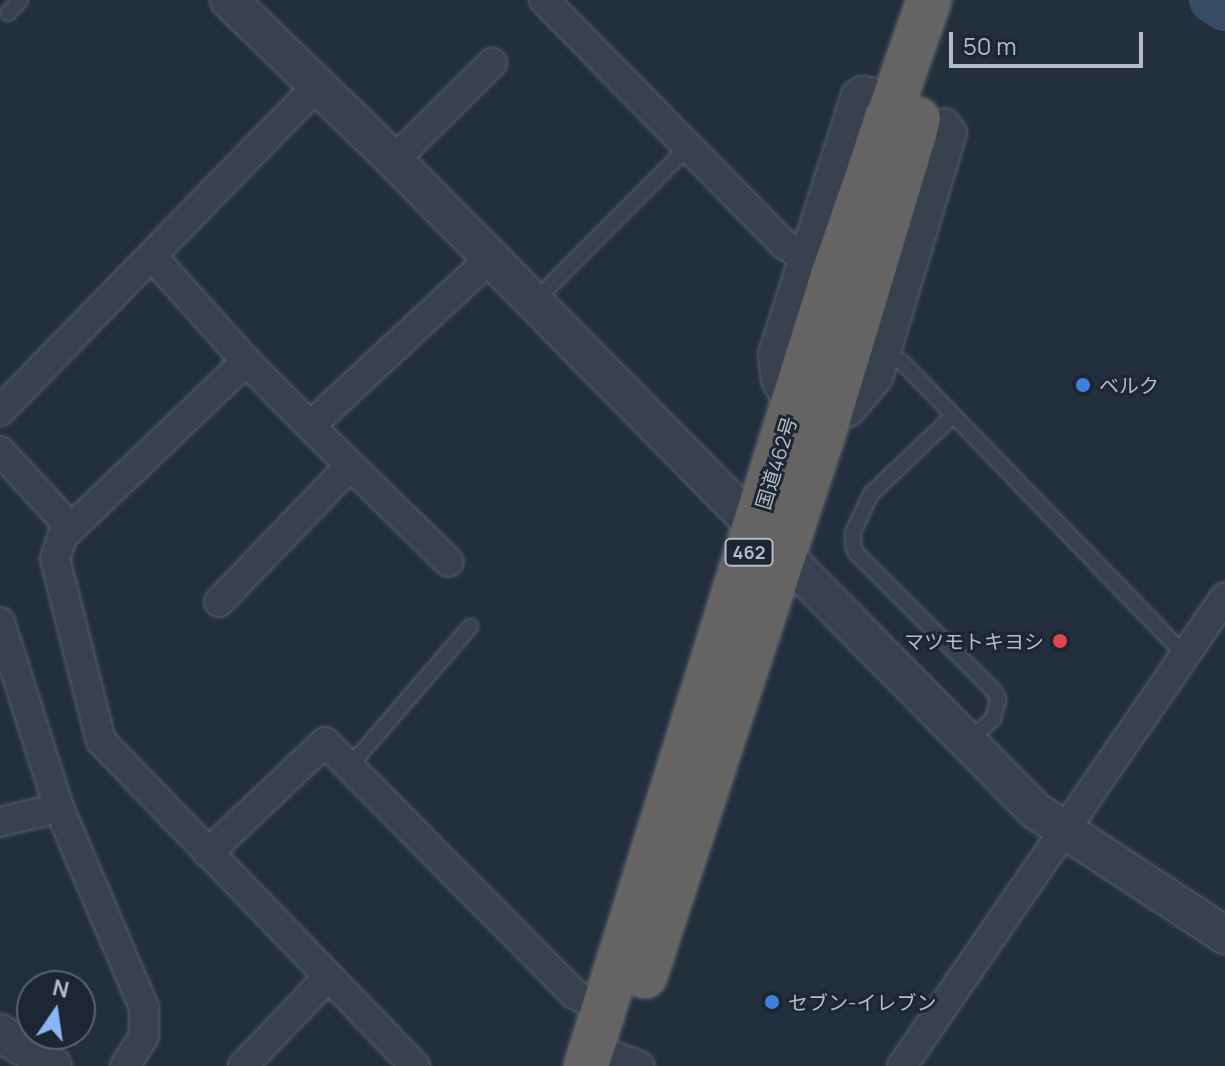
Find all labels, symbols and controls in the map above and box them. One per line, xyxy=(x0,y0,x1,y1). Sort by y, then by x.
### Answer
scale bar xyxy=(953,16,1147,66)
text: 50 m xyxy=(963,29,1017,62)
place label: ベルク xyxy=(1099,373,1159,397)
marker: ベルク xyxy=(1074,376,1092,394)
street label: 国道462号 xyxy=(751,414,801,512)
road number: 462 xyxy=(723,538,775,566)
place label: マツモトキヨシ xyxy=(904,629,1044,653)
marker: マツモトキヨシ xyxy=(1051,632,1069,650)
north arrow xyxy=(16,970,96,1050)
text: N xyxy=(50,972,72,1005)
place label: セブン-イレブン xyxy=(788,990,936,1014)
marker: セブン-イレブン xyxy=(763,993,781,1011)

